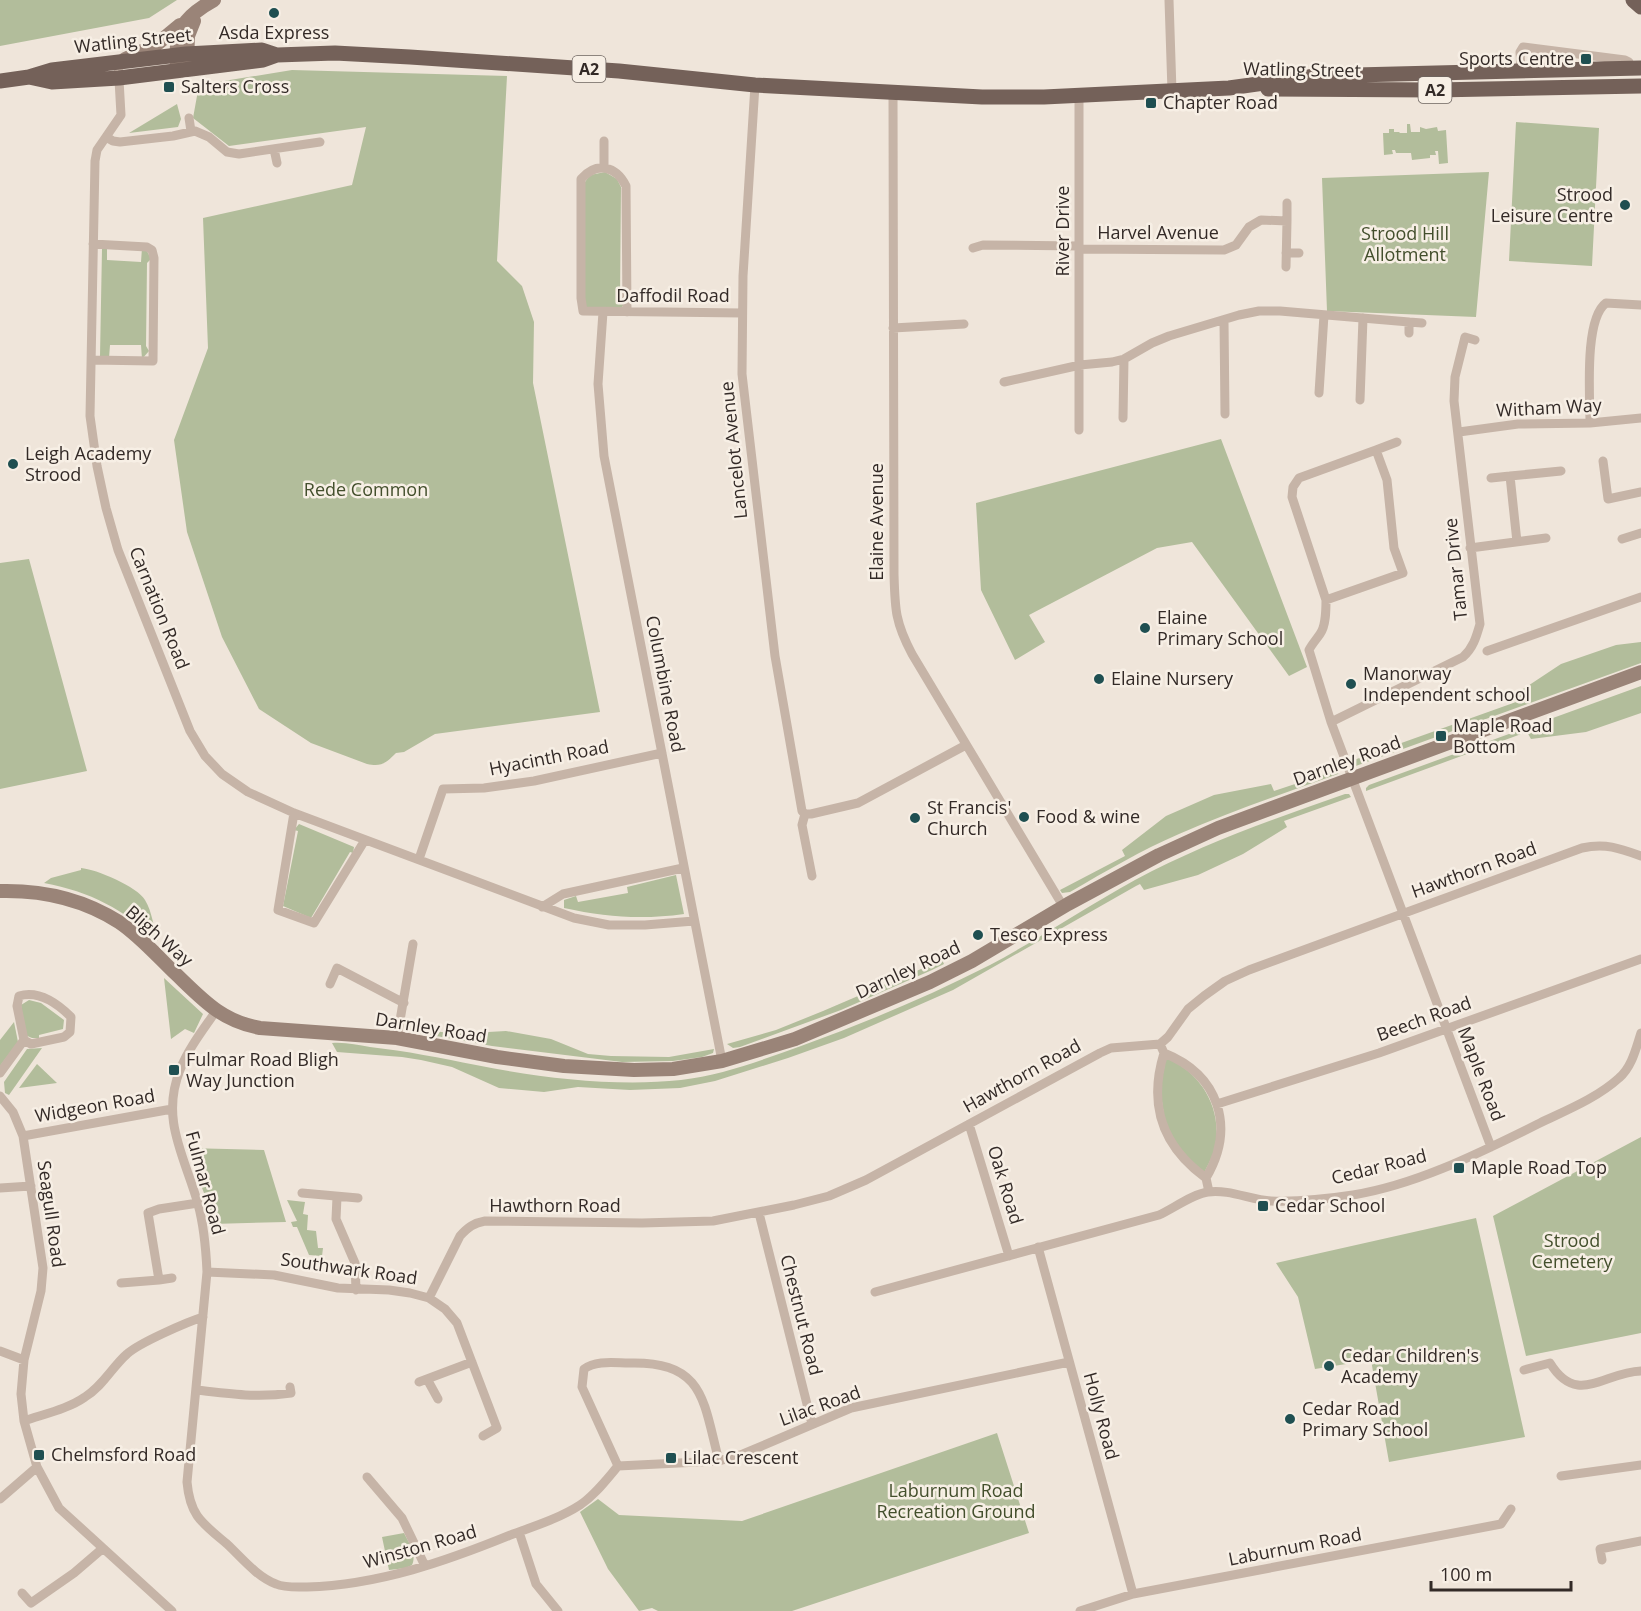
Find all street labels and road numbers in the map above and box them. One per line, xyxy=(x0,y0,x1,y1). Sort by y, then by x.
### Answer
street label: Watling Street xyxy=(73,22,193,58)
road number: A2 xyxy=(572,56,606,82)
street label: Watling Street xyxy=(1243,56,1361,82)
road number: A2 xyxy=(1418,77,1452,103)
street label: River Drive xyxy=(1050,186,1074,276)
street label: Harvel Avenue xyxy=(1097,220,1219,244)
street label: Daffodil Road xyxy=(616,283,730,307)
street label: Lancelot Avenue xyxy=(714,380,752,520)
street label: Witham Way xyxy=(1496,392,1603,422)
street label: Elaine Avenue xyxy=(864,463,888,581)
street label: Tamar Drive xyxy=(1438,517,1472,621)
street label: Carnation Road xyxy=(124,543,195,672)
street label: Columbine Road xyxy=(641,613,691,754)
street label: Darnley Road xyxy=(1290,729,1404,791)
street label: Hyacinth Road xyxy=(487,734,611,780)
street label: Hawthorn Road xyxy=(1408,835,1540,903)
street label: Bligh Way xyxy=(121,899,199,972)
street label: Darnley Road xyxy=(851,934,964,1004)
street label: Beech Road xyxy=(1373,990,1474,1046)
street label: Darnley Road xyxy=(374,1006,489,1048)
street label: Maple Road xyxy=(1453,1023,1511,1124)
street label: Hawthorn Road xyxy=(958,1033,1085,1118)
street label: Widgeon Road xyxy=(33,1083,157,1127)
street label: Fulmar Road xyxy=(181,1128,231,1237)
street label: Oak Road xyxy=(983,1142,1029,1227)
street label: Cedar Road xyxy=(1329,1143,1429,1189)
street label: Seagull Road xyxy=(33,1159,71,1269)
street label: Hawthorn Road xyxy=(489,1193,621,1217)
street label: Southwark Road xyxy=(279,1247,419,1289)
street label: Chestnut Road xyxy=(775,1252,829,1378)
street label: Holly Road xyxy=(1079,1369,1125,1462)
street label: Lilac Road xyxy=(776,1379,864,1431)
street label: Winston Road xyxy=(360,1518,479,1574)
street label: Laburnum Road xyxy=(1226,1521,1363,1571)

